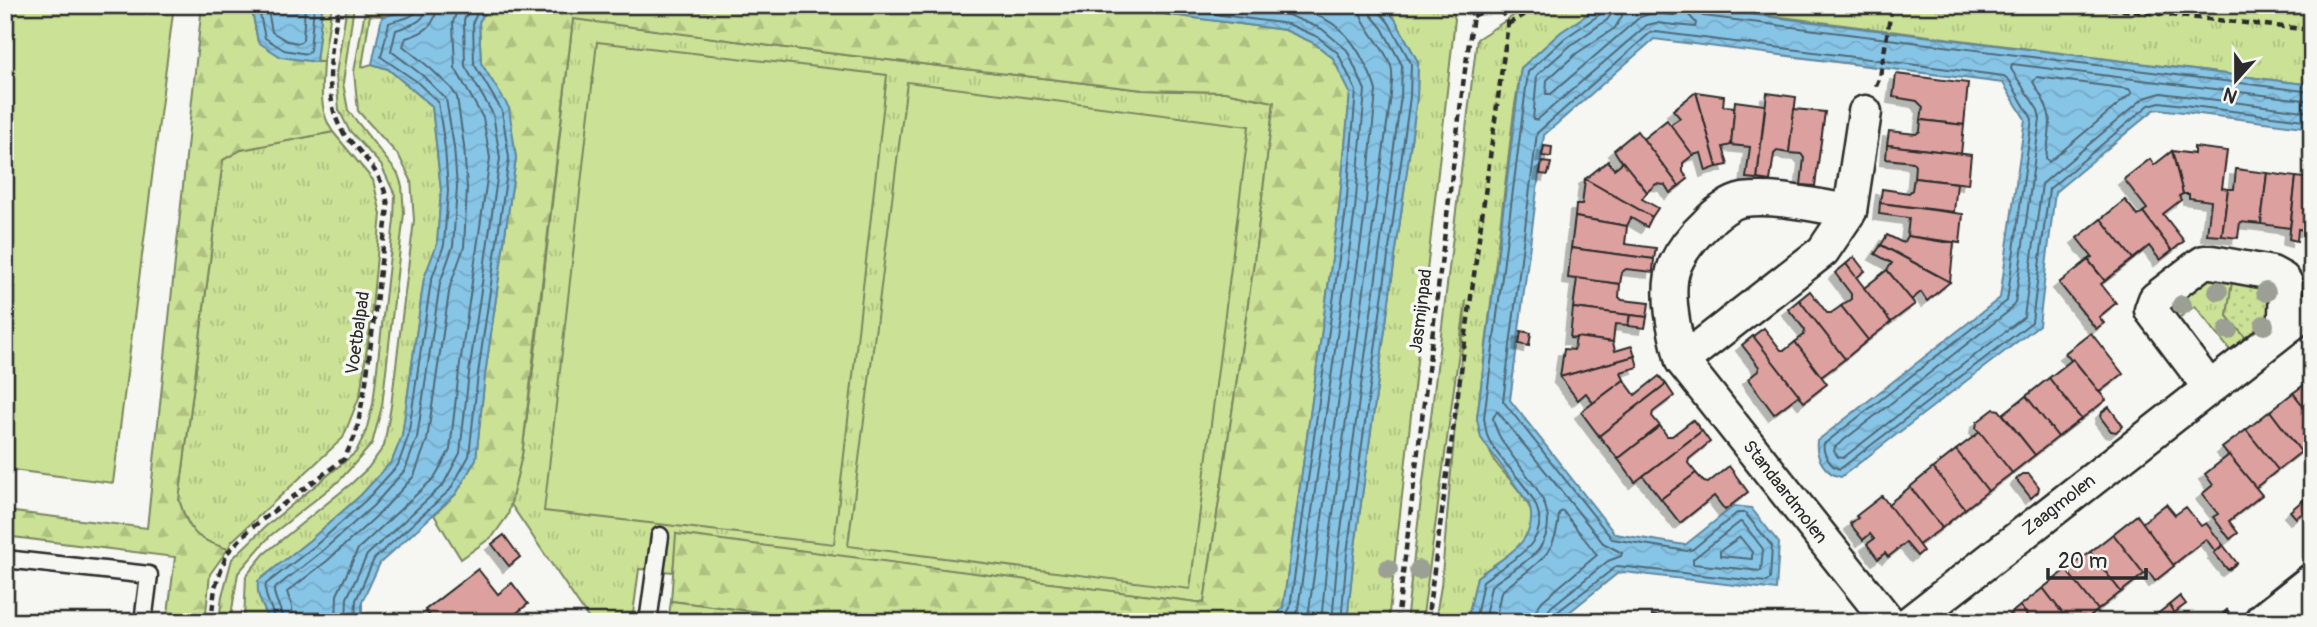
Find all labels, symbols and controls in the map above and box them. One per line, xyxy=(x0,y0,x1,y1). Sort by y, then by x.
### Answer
north arrow xyxy=(2202,46,2272,116)
text: N xyxy=(2220,81,2241,108)
street label: Jasmijnpad xyxy=(1404,268,1438,354)
street label: Voetbalpad xyxy=(341,290,375,376)
street label: Standaardmolen xyxy=(1738,436,1832,548)
street label: Zaagmolen xyxy=(2018,469,2100,541)
scale bar xyxy=(2048,536,2146,580)
text: 20 m xyxy=(2058,548,2107,575)

